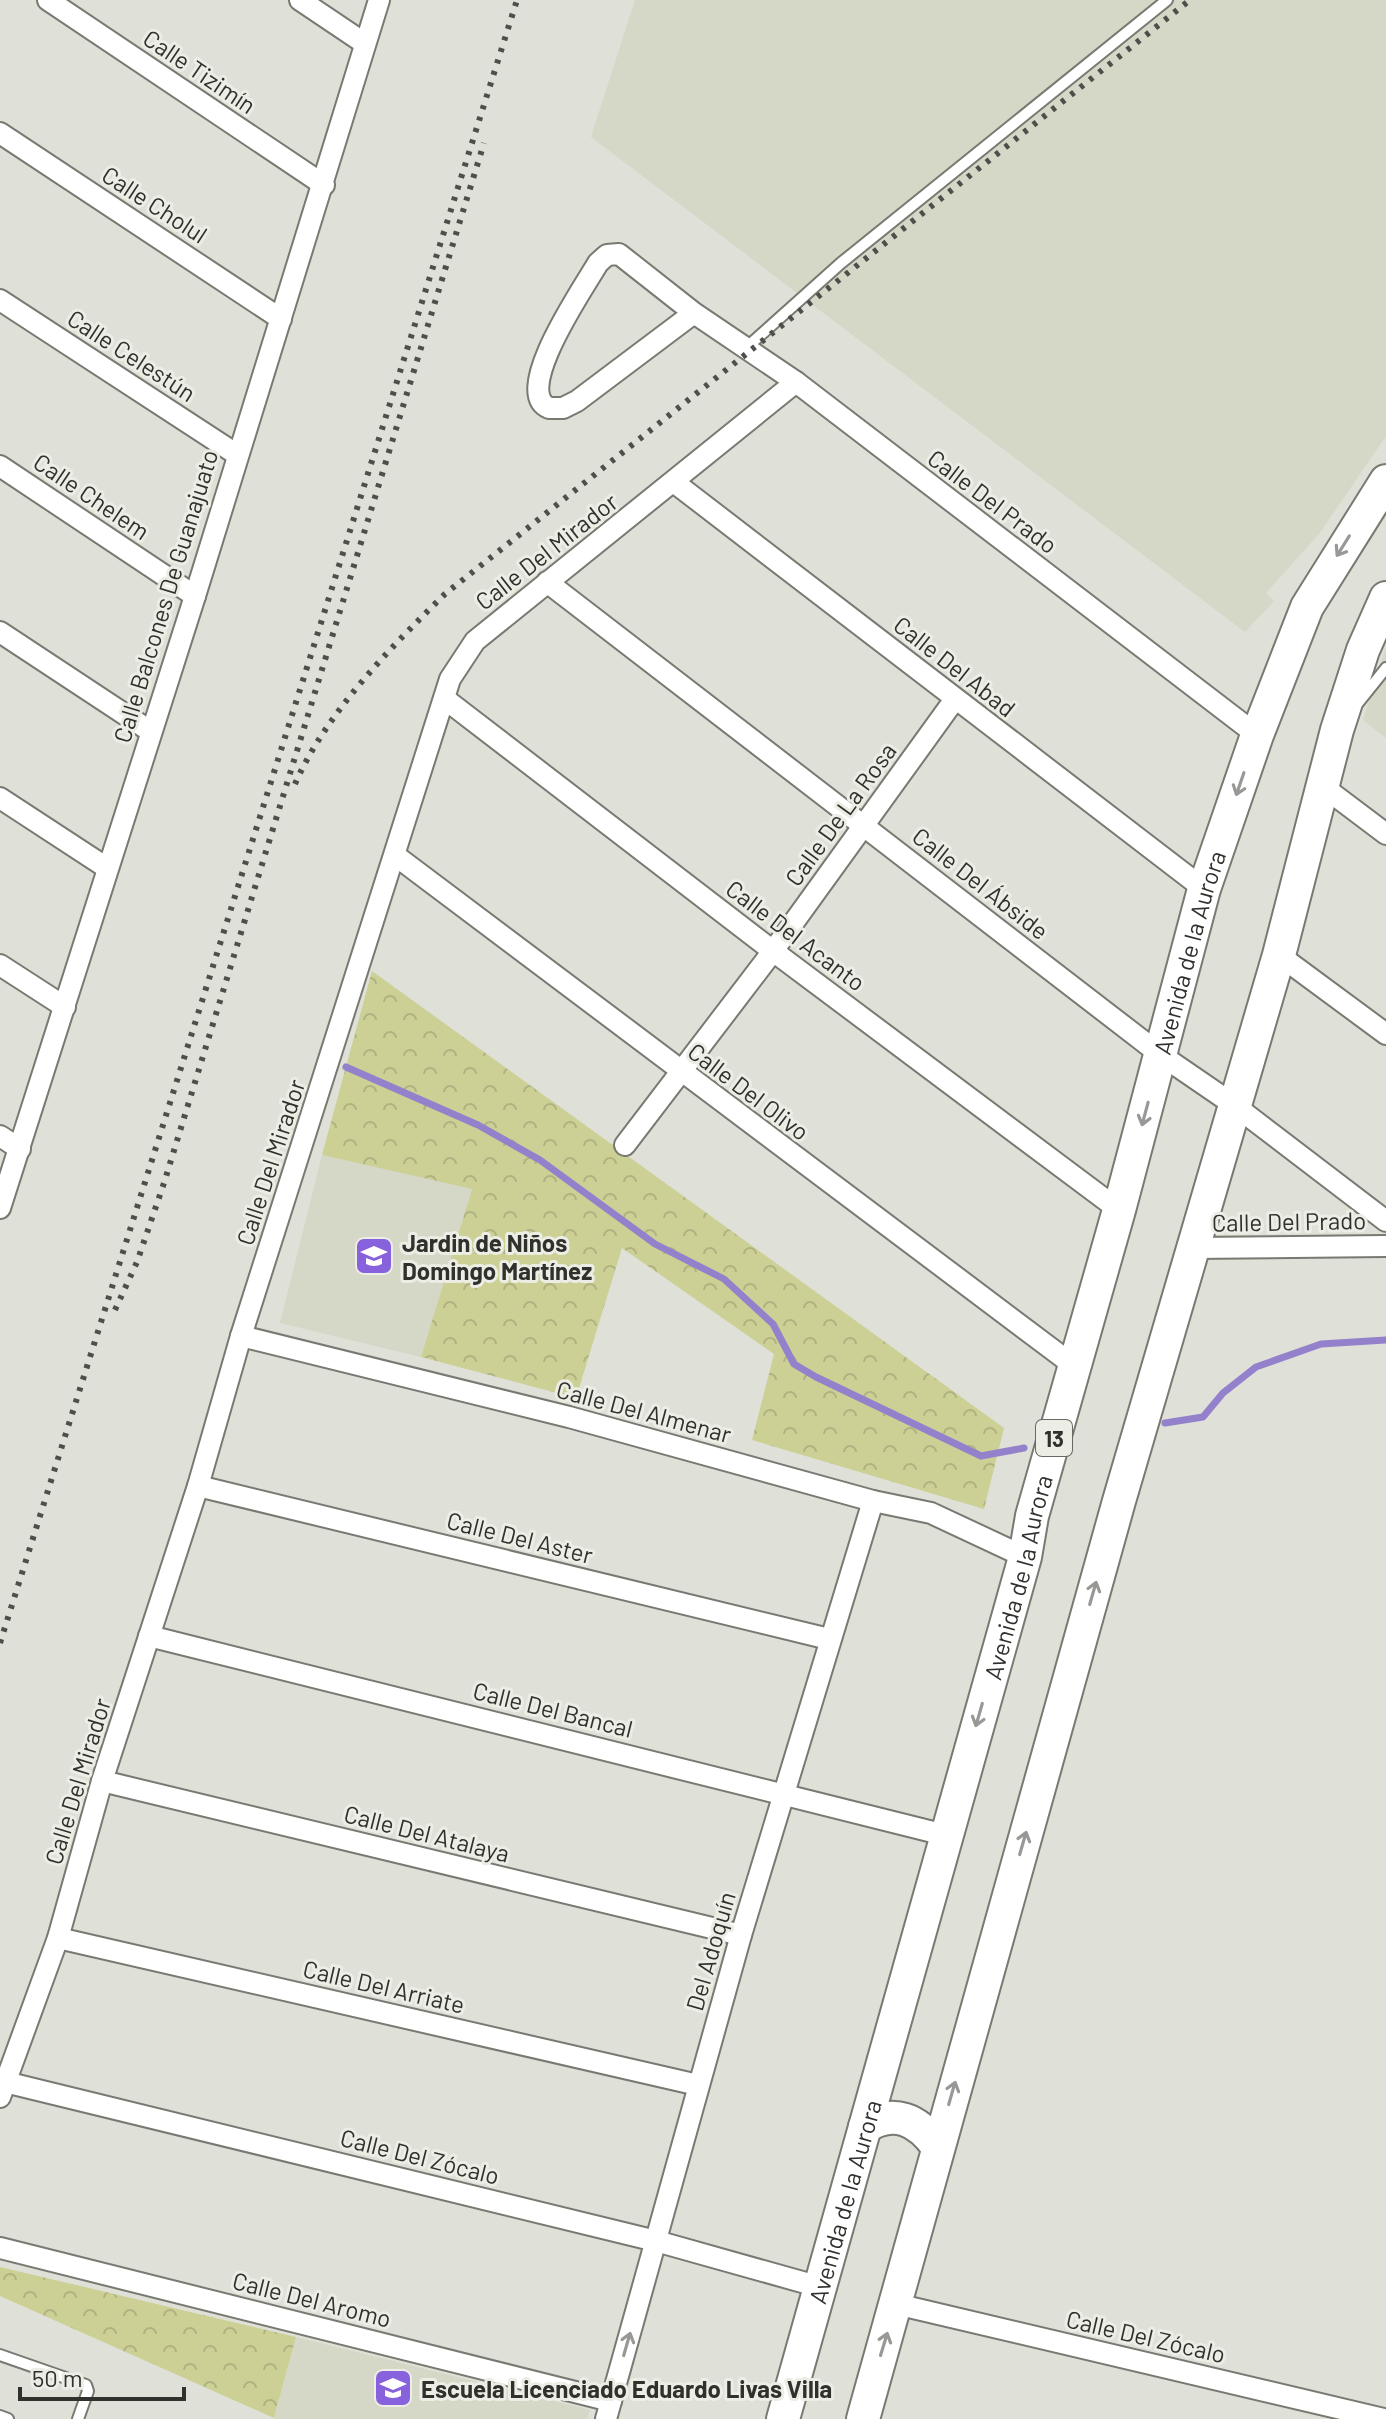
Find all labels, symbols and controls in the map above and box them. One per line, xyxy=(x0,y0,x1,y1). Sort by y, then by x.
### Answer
street label: Calle Tizimín xyxy=(138,23,262,119)
street label: Calle Cholul xyxy=(97,159,213,249)
street label: Calle Celestún xyxy=(63,303,201,407)
street label: Calle Del Prado xyxy=(923,443,1063,559)
street label: Calle Balcones De Guanajuato xyxy=(107,446,223,746)
street label: Calle Chelem xyxy=(29,447,155,545)
street label: Calle Del Mirador xyxy=(469,486,623,615)
one-way arrow xyxy=(1334,534,1351,556)
street label: Calle Del Abad xyxy=(888,610,1022,722)
street label: Calle De La Rosa xyxy=(778,737,902,891)
one-way arrow xyxy=(1232,771,1247,796)
street label: Calle Del Ábside xyxy=(907,821,1055,945)
street label: Avenida de la Aurora xyxy=(1146,846,1231,1057)
street label: Calle Del Acanto xyxy=(721,873,871,997)
street label: Calle Del Olivo xyxy=(683,1036,815,1146)
street label: Calle Del Mirador xyxy=(230,1075,311,1248)
one-way arrow xyxy=(1137,1101,1152,1127)
street label: Calle Del Prado xyxy=(1211,1205,1367,1237)
place label: Jardin de Niños Domingo Martínez xyxy=(402,1228,592,1285)
school or university icon: Jardin de Niños Domingo Martínez xyxy=(353,1235,395,1277)
street label: Calle Del Almenar xyxy=(553,1374,735,1448)
road number: 13 xyxy=(1036,1420,1072,1456)
street label: Avenida de la Aurora xyxy=(977,1471,1058,1683)
street label: Calle Del Aster xyxy=(444,1505,596,1569)
one-way arrow xyxy=(1086,1580,1101,1606)
street label: Calle Del Bancal xyxy=(470,1675,636,1743)
street label: Calle Del Mirador xyxy=(38,1694,116,1868)
one-way arrow xyxy=(971,1702,986,1728)
street label: Calle Del Atalaya xyxy=(341,1798,513,1868)
one-way arrow xyxy=(1016,1830,1031,1856)
street label: Del Adoquín xyxy=(679,1888,741,2014)
street label: Calle Del Arriate xyxy=(300,1953,468,2019)
one-way arrow xyxy=(945,2081,960,2107)
street label: Avenida de la Aurora xyxy=(802,2096,886,2307)
street label: Calle Del Zócalo xyxy=(338,2122,502,2190)
street label: Calle Del Aromo xyxy=(230,2265,394,2333)
street label: Calle Del Zócalo xyxy=(1064,2304,1228,2368)
one-way arrow xyxy=(620,2331,635,2357)
one-way arrow xyxy=(877,2332,892,2357)
scale bar xyxy=(20,2351,184,2401)
text: 50 m xyxy=(32,2363,83,2392)
school or university icon: Escuela Licenciado Eduardo Livas Villa xyxy=(372,2367,414,2409)
place label: Escuela Licenciado Eduardo Livas Villa xyxy=(421,2374,832,2403)

